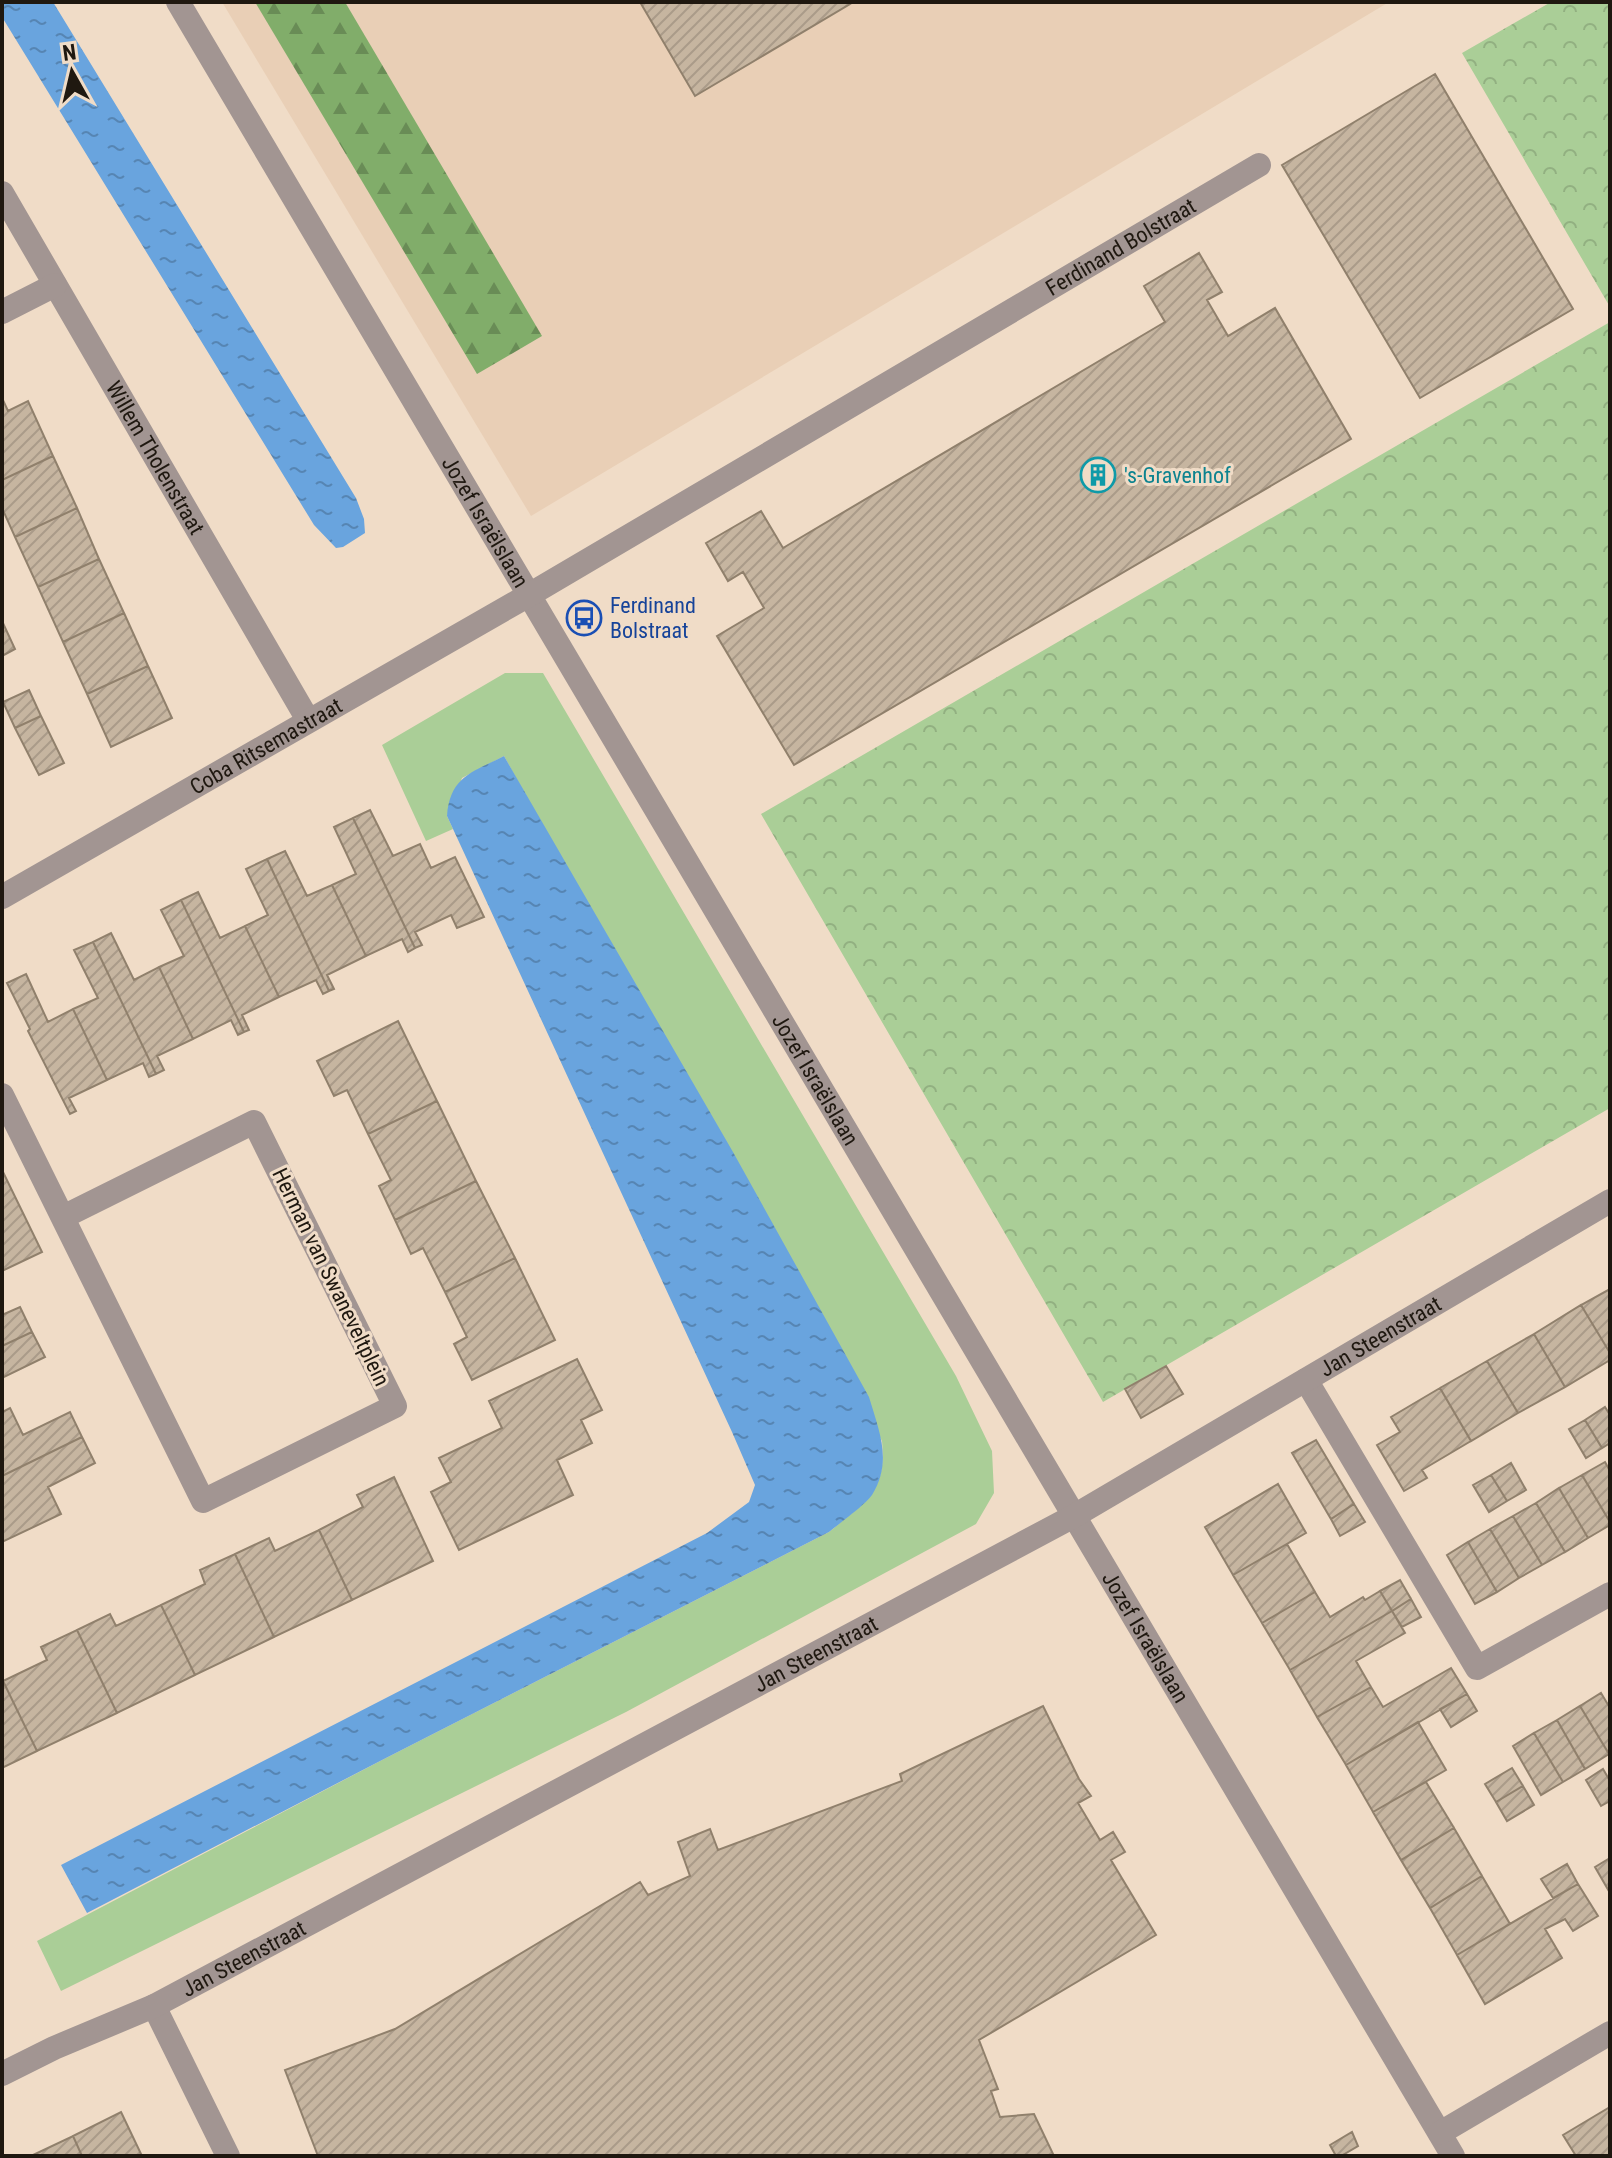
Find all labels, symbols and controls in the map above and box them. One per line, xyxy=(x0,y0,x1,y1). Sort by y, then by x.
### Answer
north arrow xyxy=(32,32,112,112)
text: N xyxy=(61,39,78,66)
street label: Ferdinand Bolstraat xyxy=(1041,193,1200,300)
street label: Willem Tholenstraat xyxy=(101,377,210,539)
street label: Jozef Israëlslaan xyxy=(437,452,534,592)
building icon: 's-Gravenhof xyxy=(1079,456,1117,494)
place label: 's-Gravenhof xyxy=(1124,463,1231,488)
place label: Ferdinand Bolstraat xyxy=(610,593,696,643)
bus stop icon: Ferdinand Bolstraat xyxy=(565,599,603,637)
street label: Coba Ritsemastraat xyxy=(185,692,346,799)
street label: Jozef Israëlslaan xyxy=(767,1009,864,1149)
street label: Herman van Swaneveltplein xyxy=(267,1164,395,1390)
street label: Jan Steenstraat xyxy=(1315,1291,1445,1381)
street label: Jozef Israëlslaan xyxy=(1097,1567,1194,1707)
street label: Jan Steenstraat xyxy=(749,1611,882,1697)
street label: Jan Steenstraat xyxy=(177,1915,310,2001)

